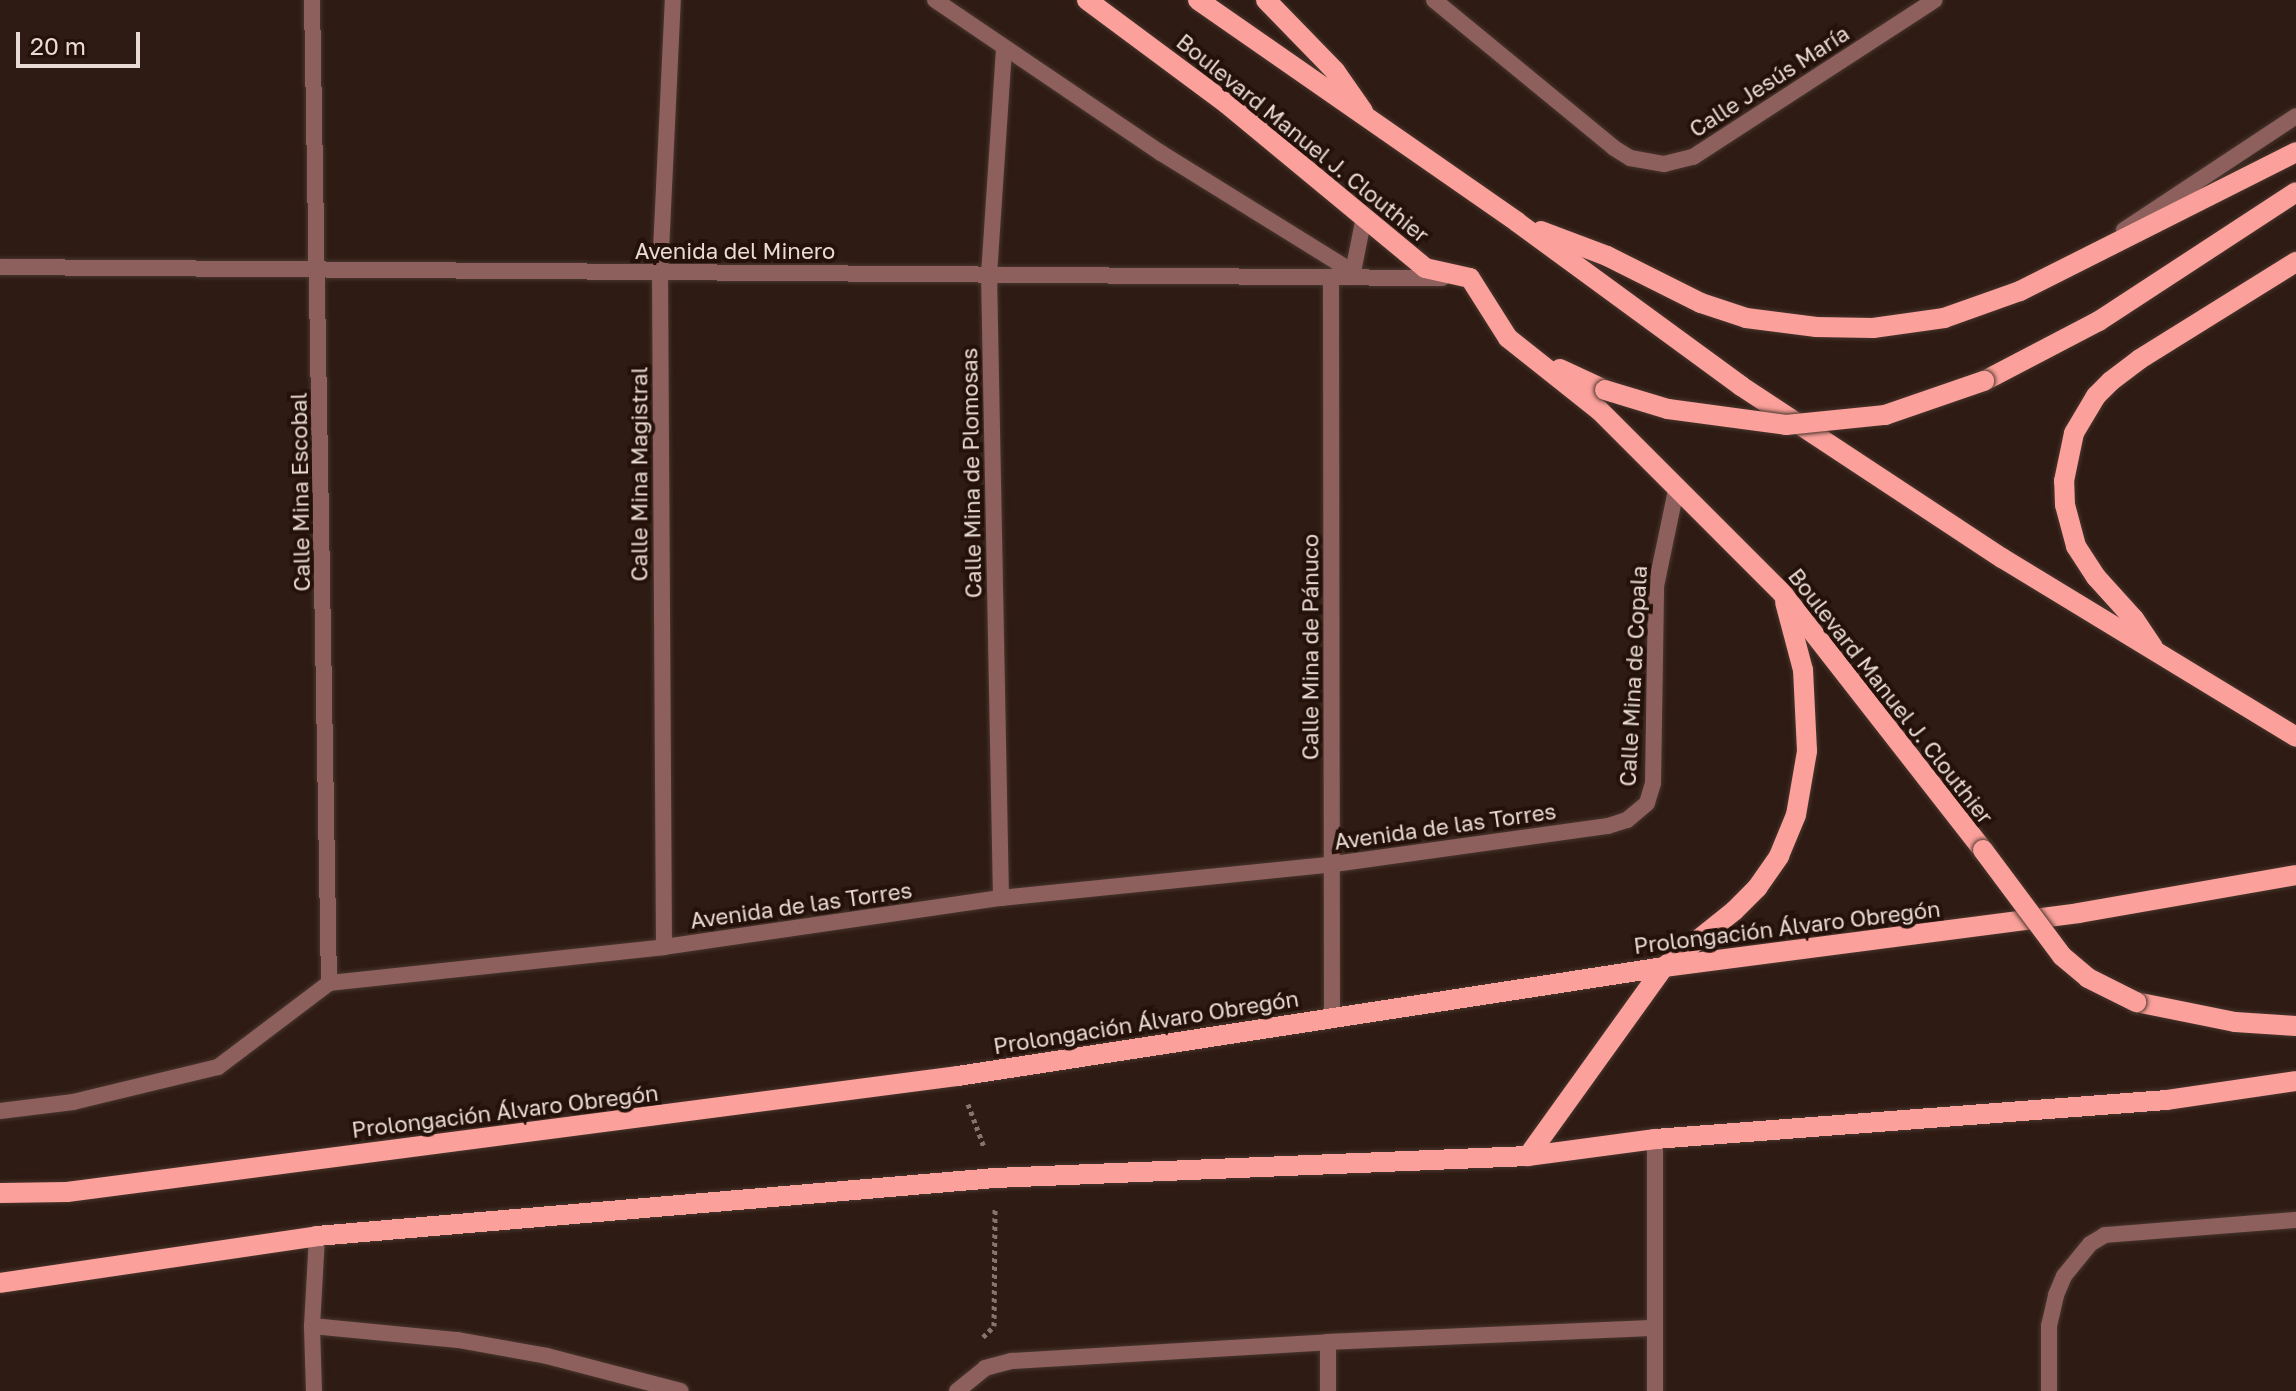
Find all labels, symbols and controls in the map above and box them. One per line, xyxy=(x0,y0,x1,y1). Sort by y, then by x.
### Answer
scale bar xyxy=(20,16,144,66)
street label: Calle Jesús María xyxy=(1684,20,1854,142)
street label: Boulevard Manuel J. Clouthier xyxy=(1172,28,1434,248)
text: 20 m xyxy=(30,31,86,60)
street label: Avenida del Minero xyxy=(635,238,835,264)
street label: Calle Mina de Plomosas xyxy=(956,348,986,598)
street label: Calle Mina Magistral xyxy=(626,367,652,581)
street label: Calle Mina Escobal xyxy=(285,392,315,592)
street label: Calle Mina de Pánuco xyxy=(1297,534,1323,760)
street label: Boulevard Manuel J. Clouthier xyxy=(1783,563,1999,829)
street label: Calle Mina de Copala xyxy=(1614,565,1652,787)
street label: Avenida de las Torres xyxy=(1332,797,1558,855)
street label: Avenida de las Torres xyxy=(688,876,914,934)
street label: Prolongación Álvaro Obregón xyxy=(1632,895,1942,959)
street label: Prolongación Álvaro Obregón xyxy=(991,985,1301,1059)
street label: Prolongación Álvaro Obregón xyxy=(350,1079,660,1143)

